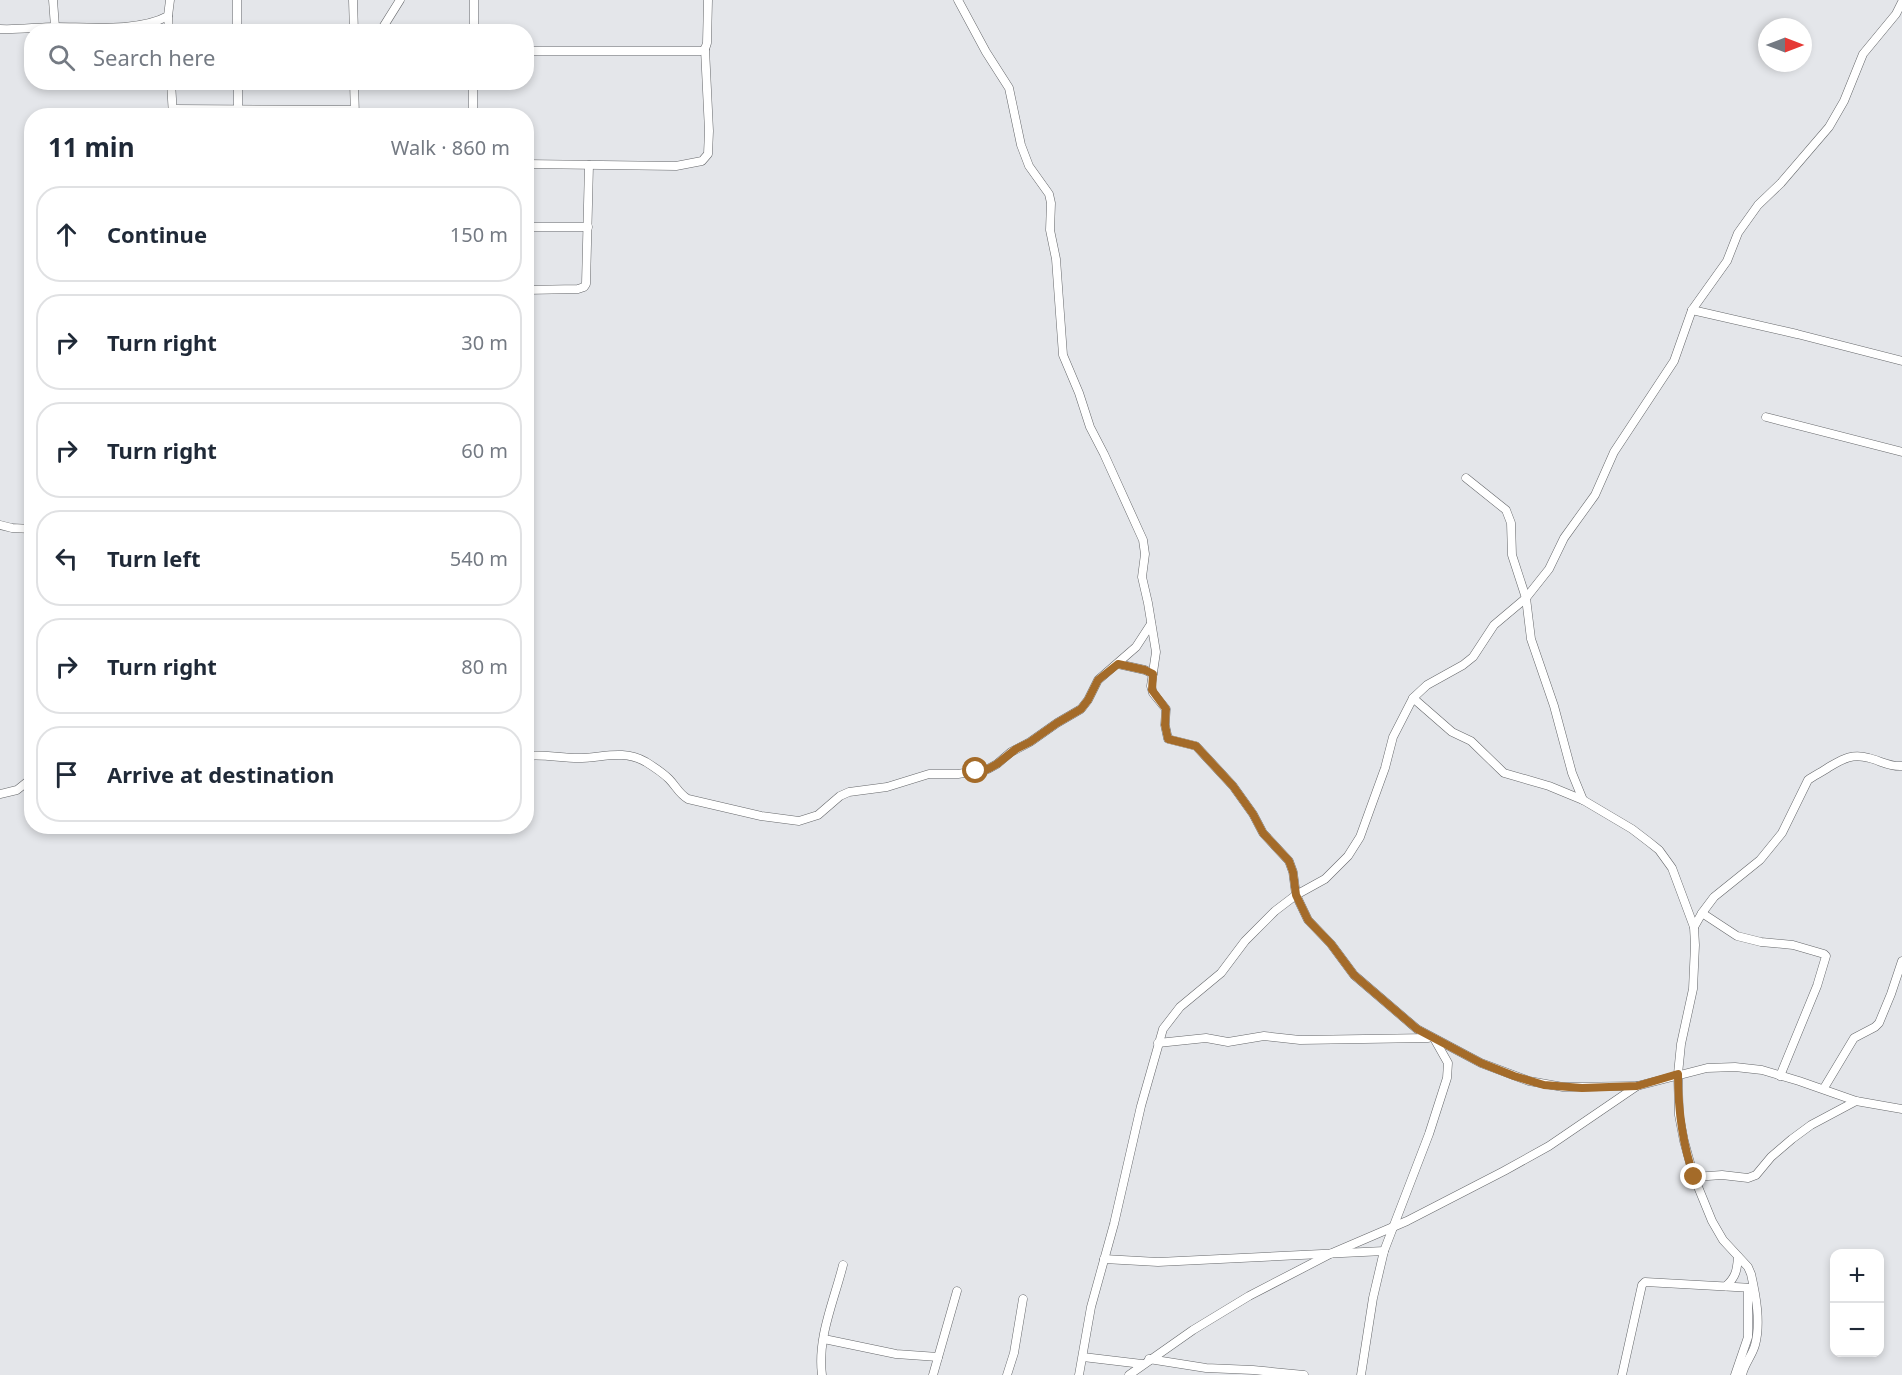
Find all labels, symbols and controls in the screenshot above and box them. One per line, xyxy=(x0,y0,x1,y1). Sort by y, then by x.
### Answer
north arrow xyxy=(1758,18,1812,72)
search box xyxy=(24,24,534,90)
icon: search xyxy=(45,41,78,74)
text: Search here xyxy=(93,42,215,72)
text: 11 min xyxy=(48,129,135,165)
text: Walk · 860 m xyxy=(391,134,510,161)
icon: ahead xyxy=(50,218,83,251)
text: Continue xyxy=(107,219,207,249)
text: 150 m xyxy=(450,221,508,248)
icon: right xyxy=(50,326,83,359)
text: Turn right xyxy=(107,327,217,357)
text: 30 m xyxy=(461,329,508,356)
icon: right xyxy=(50,434,83,467)
text: Turn right xyxy=(107,435,217,465)
text: 60 m xyxy=(461,437,508,464)
icon: left xyxy=(50,542,83,575)
text: Turn left xyxy=(107,543,201,573)
text: 540 m xyxy=(450,545,508,572)
icon: right xyxy=(50,650,83,683)
text: Turn right xyxy=(107,651,217,681)
text: 80 m xyxy=(461,653,508,680)
route start xyxy=(962,757,988,783)
icon: arrive xyxy=(50,758,83,791)
text: Arrive at destination xyxy=(107,759,334,789)
route end xyxy=(1680,1163,1706,1189)
map controls xyxy=(1830,1249,1884,1357)
button: + xyxy=(1830,1249,1884,1303)
button: − xyxy=(1830,1303,1884,1357)

